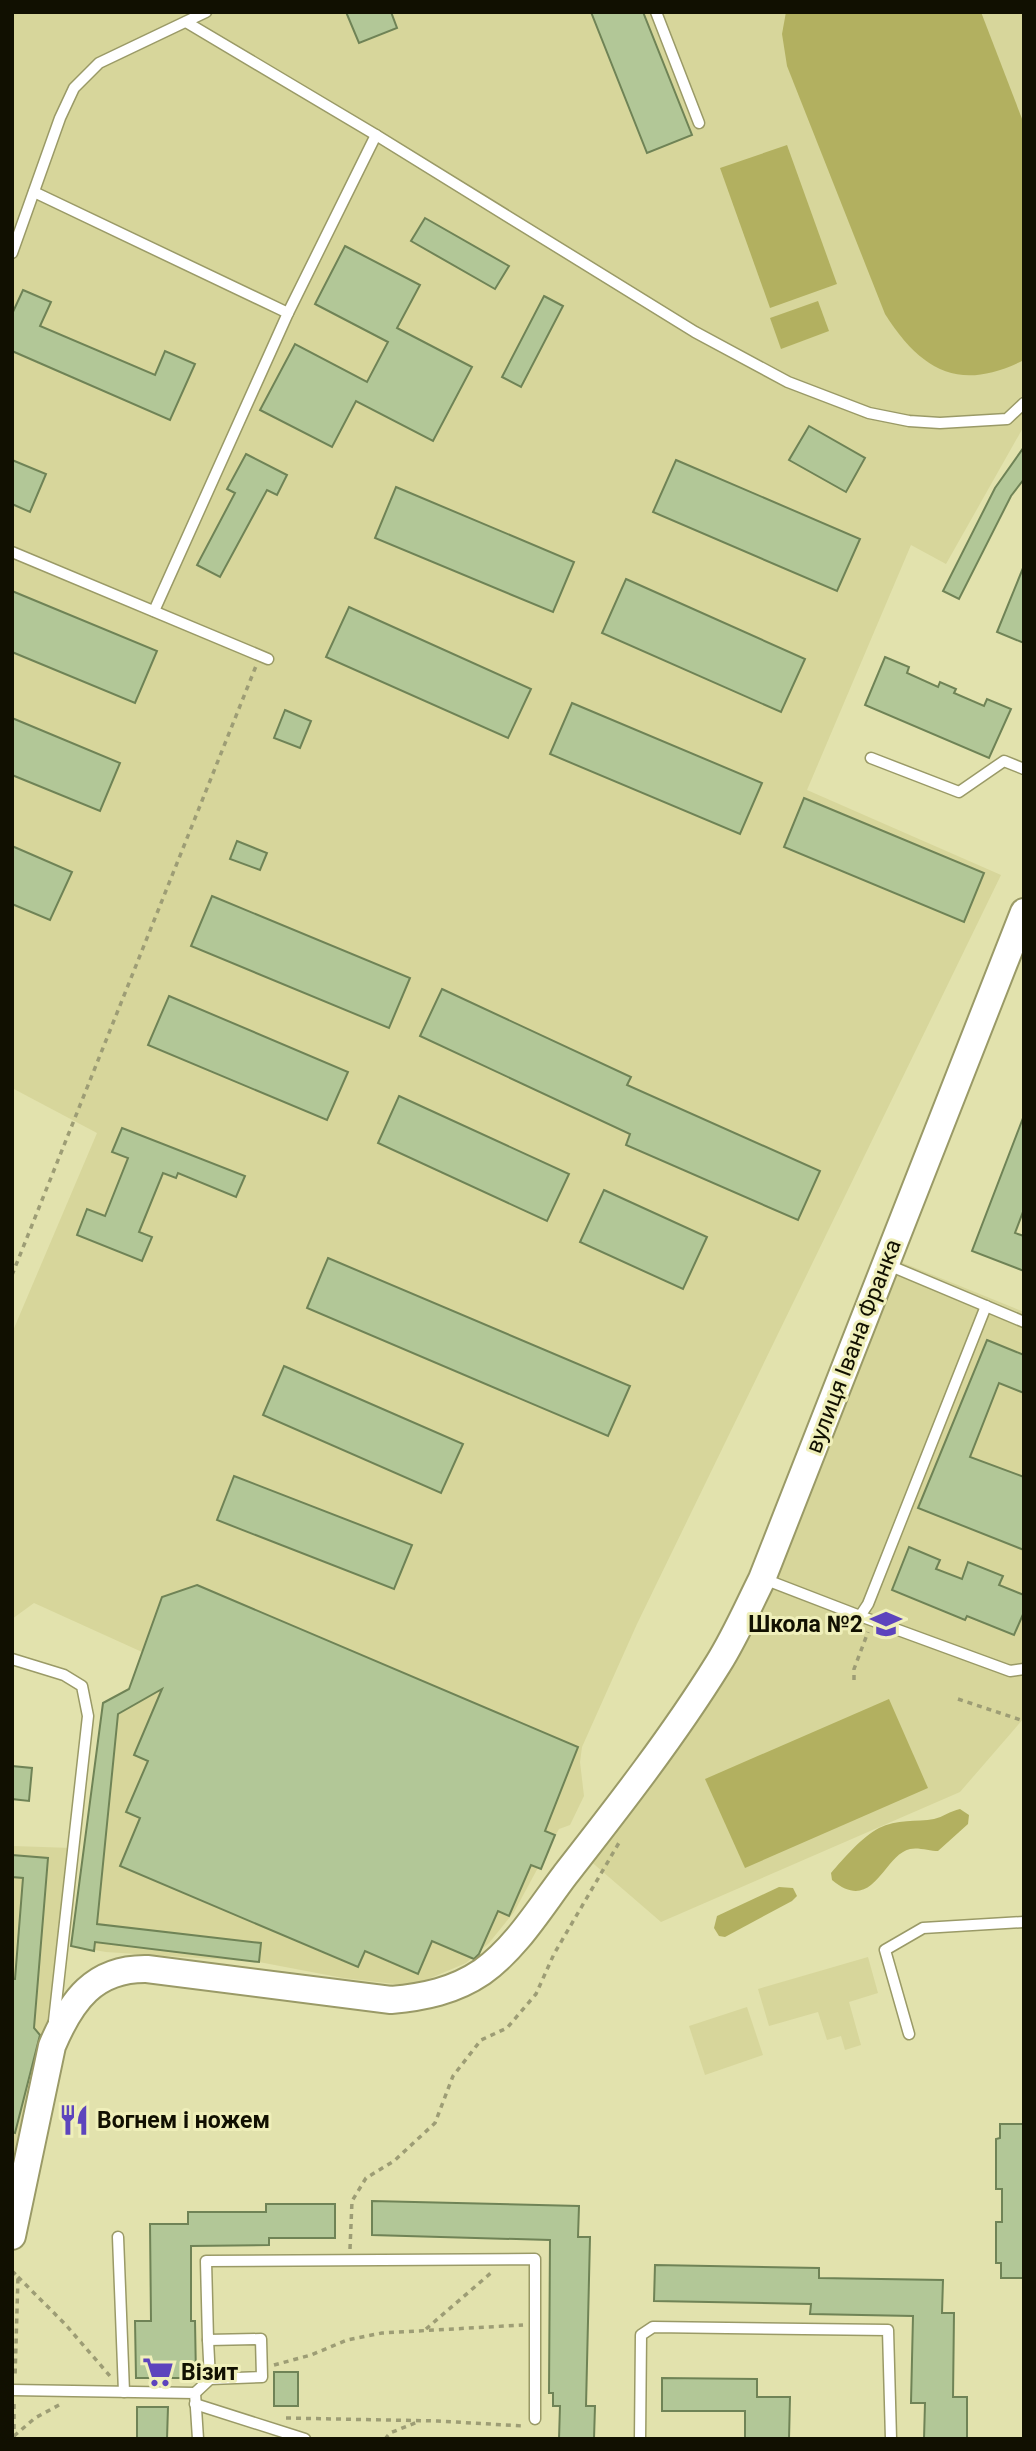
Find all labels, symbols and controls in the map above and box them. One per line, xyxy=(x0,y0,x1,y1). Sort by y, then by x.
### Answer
street label: вулиця Івана Франка xyxy=(800,1235,907,1457)
school or university icon: Школа №2 xyxy=(869,1607,903,1641)
place label: Школа №2 xyxy=(748,1611,863,1638)
restaurant icon: Вогнем і ножем xyxy=(57,2103,91,2137)
place label: Вогнем і ножем xyxy=(97,2107,270,2134)
supermarket icon: Візит xyxy=(141,2355,175,2389)
place label: Візит xyxy=(181,2359,239,2386)

